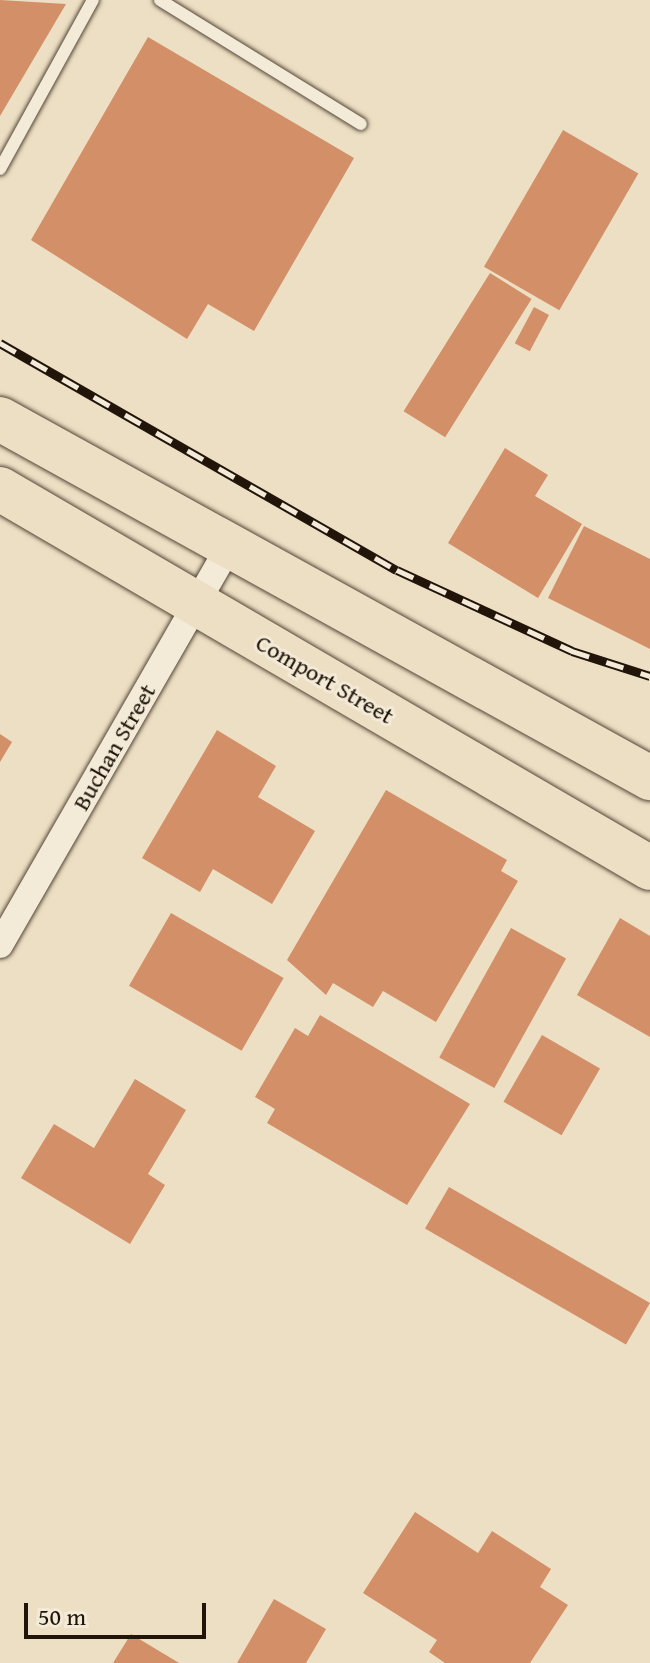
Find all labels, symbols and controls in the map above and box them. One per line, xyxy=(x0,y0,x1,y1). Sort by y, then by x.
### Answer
street label: Comport Street xyxy=(251,628,399,730)
street label: Buchan Street xyxy=(66,679,162,815)
scale bar xyxy=(28,1587,210,1637)
text: 50 m xyxy=(38,1599,86,1634)

